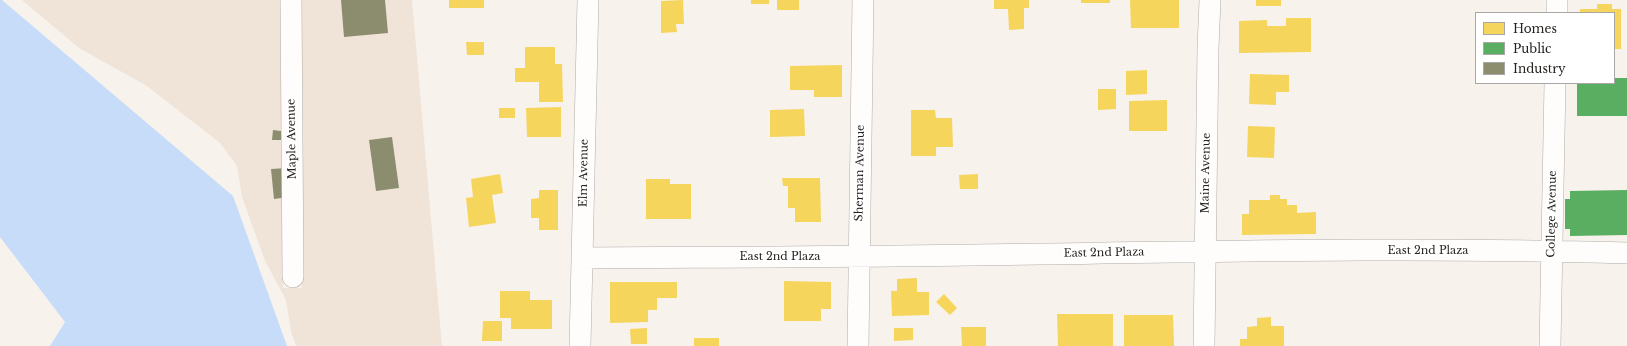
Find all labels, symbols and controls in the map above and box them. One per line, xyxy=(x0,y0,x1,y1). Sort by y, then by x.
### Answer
legend xyxy=(1475,12,1615,84)
text: Homes xyxy=(1513,21,1557,36)
text: Public xyxy=(1513,41,1552,56)
text: Industry xyxy=(1513,61,1566,76)
street label: Maple Avenue xyxy=(285,99,299,179)
street label: Sherman Avenue xyxy=(853,125,867,221)
street label: Maine Avenue xyxy=(1199,133,1213,213)
street label: Elm Avenue xyxy=(577,139,591,207)
street label: College Avenue xyxy=(1545,170,1559,258)
street label: East 2nd Plaza xyxy=(1388,244,1468,258)
street label: East 2nd Plaza xyxy=(1064,246,1144,260)
street label: East 2nd Plaza xyxy=(740,250,820,264)

